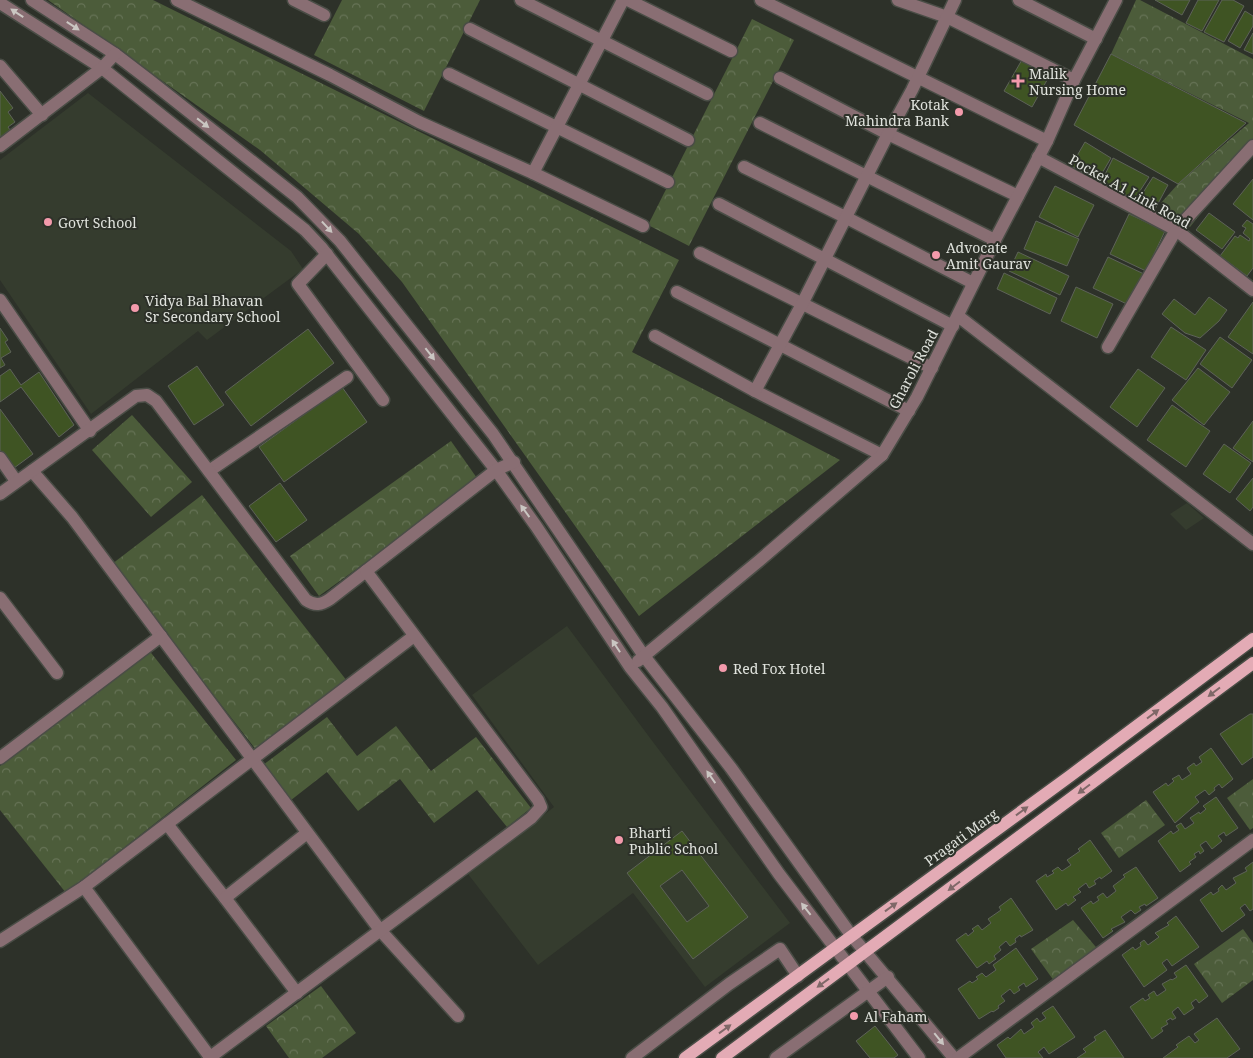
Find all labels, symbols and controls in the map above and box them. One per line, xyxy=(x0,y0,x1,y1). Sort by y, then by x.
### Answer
one-way arrow xyxy=(10,9,23,18)
one-way arrow xyxy=(66,22,79,31)
place label: Malik Nursing Home xyxy=(1029,64,1126,99)
marker: Malik Nursing Home xyxy=(1011,74,1025,88)
place label: Kotak Mahindra Bank xyxy=(845,95,950,130)
marker: Kotak Mahindra Bank xyxy=(953,106,965,118)
one-way arrow xyxy=(196,118,210,128)
street label: Pocket A1 Link Road xyxy=(1066,150,1195,233)
place label: Govt School xyxy=(58,213,137,232)
marker: Govt School xyxy=(42,216,54,228)
one-way arrow xyxy=(321,221,333,233)
place label: Advocate Amit Gaurav xyxy=(946,238,1032,273)
marker: Advocate Amit Gaurav xyxy=(930,249,942,261)
place label: Vidya Bal Bhavan Sr Secondary School xyxy=(145,291,281,326)
marker: Vidya Bal Bhavan Sr Secondary School xyxy=(129,302,141,314)
street label: Gharoli Road xyxy=(884,325,942,412)
one-way arrow xyxy=(424,347,435,360)
one-way arrow xyxy=(520,505,531,518)
one-way arrow xyxy=(611,639,620,653)
place label: Red Fox Hotel xyxy=(733,659,826,678)
marker: Red Fox Hotel xyxy=(717,662,729,674)
one-way arrow xyxy=(1207,687,1221,697)
one-way arrow xyxy=(1146,709,1160,719)
one-way arrow xyxy=(706,770,716,784)
one-way arrow xyxy=(1077,784,1091,794)
street label: Pragati Marg xyxy=(921,804,1002,870)
one-way arrow xyxy=(1015,806,1029,816)
place label: Bharti Public School xyxy=(629,823,719,858)
marker: Bharti Public School xyxy=(613,834,625,846)
one-way arrow xyxy=(948,881,961,892)
one-way arrow xyxy=(884,902,898,912)
one-way arrow xyxy=(800,903,811,916)
one-way arrow xyxy=(816,978,830,988)
place label: Al Faham xyxy=(864,1007,927,1026)
marker: Al Faham xyxy=(848,1010,860,1022)
one-way arrow xyxy=(718,1024,732,1034)
one-way arrow xyxy=(933,1033,944,1046)

